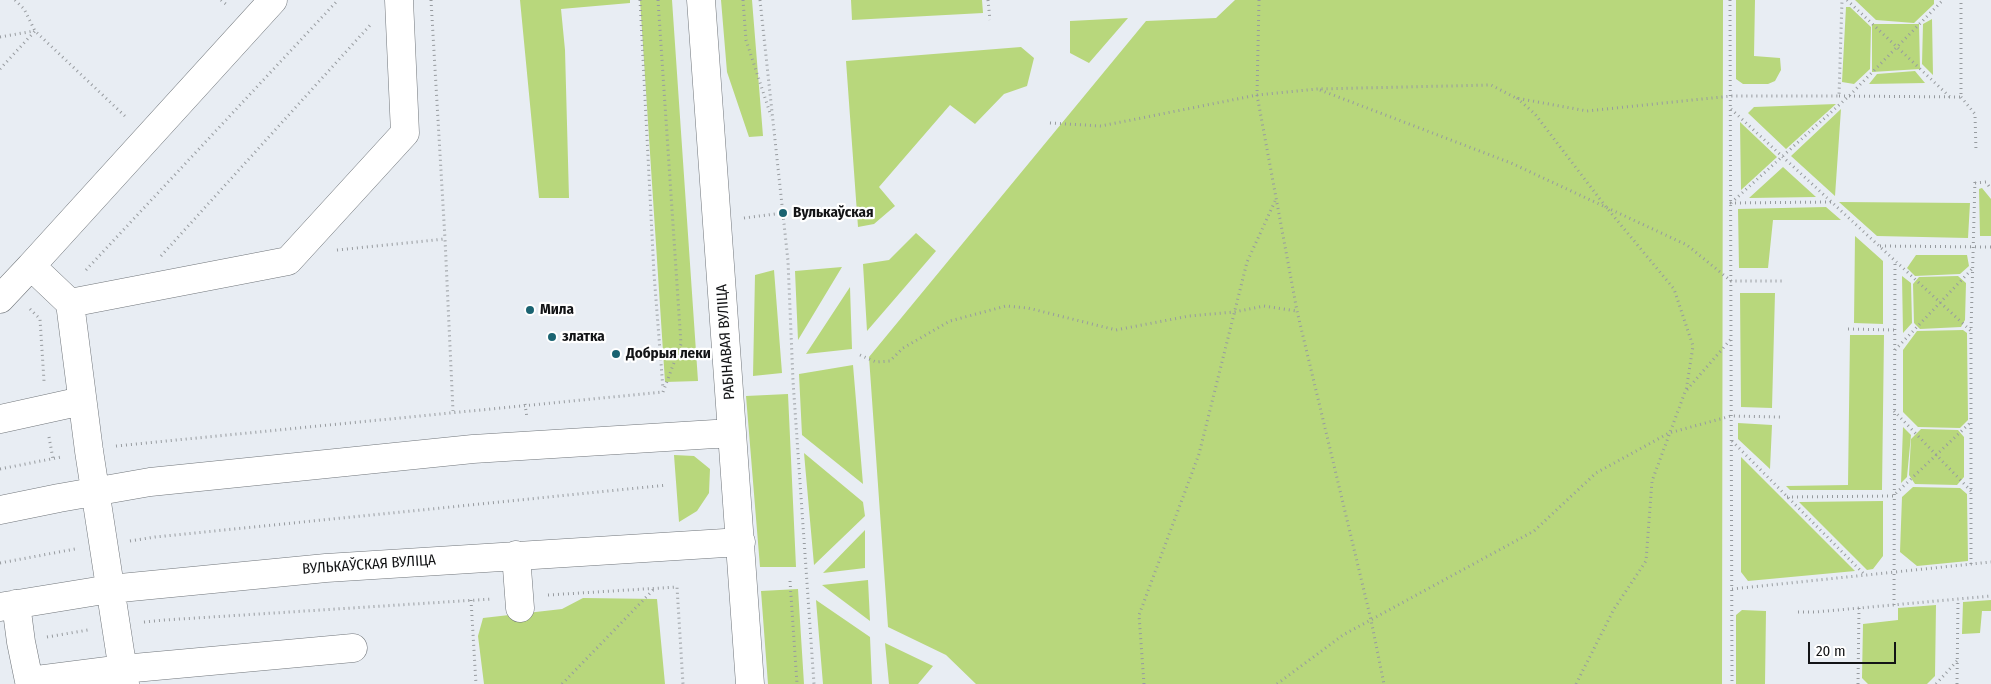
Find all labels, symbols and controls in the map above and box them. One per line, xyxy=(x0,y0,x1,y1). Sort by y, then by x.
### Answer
place label: Вулькаўская xyxy=(793,204,874,222)
marker: Вулькаўская xyxy=(777,207,789,219)
street label: РАБІНАВАЯ ВУЛІЦА xyxy=(713,284,739,400)
place label: Мила xyxy=(540,301,574,319)
marker: Мила xyxy=(524,304,536,316)
place label: златка xyxy=(562,328,605,346)
marker: златка xyxy=(546,331,558,343)
place label: Добрыя леки xyxy=(626,345,711,363)
marker: Добрыя леки xyxy=(610,348,622,360)
street label: ВУЛЬКАЎСКАЯ ВУЛІЦА xyxy=(301,551,437,579)
scale bar xyxy=(1811,632,1898,664)
text: 20 m xyxy=(1816,642,1846,660)

